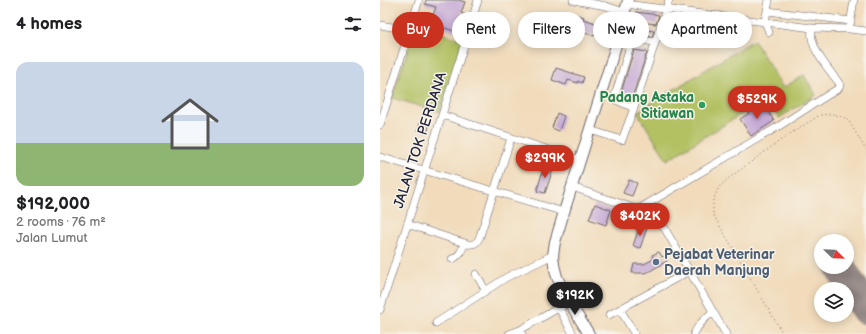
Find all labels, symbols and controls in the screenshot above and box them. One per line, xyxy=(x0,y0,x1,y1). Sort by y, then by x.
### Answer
chip: Buy xyxy=(392,12,444,48)
chip: Rent xyxy=(452,12,510,48)
chip: Filters xyxy=(518,12,585,48)
chip: New xyxy=(593,12,649,48)
chip: Apartment xyxy=(657,12,752,48)
icon: filters xyxy=(342,13,364,35)
text: 4 homes xyxy=(16,14,82,34)
street label: JALAN TOK PERDANA xyxy=(390,69,450,210)
pin: $529K xyxy=(729,86,785,120)
icon: home xyxy=(154,88,226,160)
place label: Padang Astaka Sitiawan xyxy=(600,89,694,122)
text: $529K xyxy=(737,91,777,107)
marker: Padang Astaka Sitiawan xyxy=(697,100,707,110)
pin: $299K xyxy=(517,145,573,179)
text: $299K xyxy=(525,150,565,166)
text: $192,000 xyxy=(16,194,90,214)
pin: $402K xyxy=(612,203,668,237)
text: $402K xyxy=(620,208,660,224)
text: 2 rooms · 76 m² xyxy=(16,214,106,230)
text: Jalan Lumut xyxy=(16,230,88,246)
north arrow xyxy=(814,234,854,274)
map controls xyxy=(814,234,854,322)
place label: Pejabat Veterinar Daerah Manjung xyxy=(664,246,775,279)
marker: Pejabat Veterinar Daerah Manjung xyxy=(651,257,661,267)
pin: $192K xyxy=(547,282,603,316)
button: layers xyxy=(814,282,854,322)
text: $192K xyxy=(556,287,594,303)

